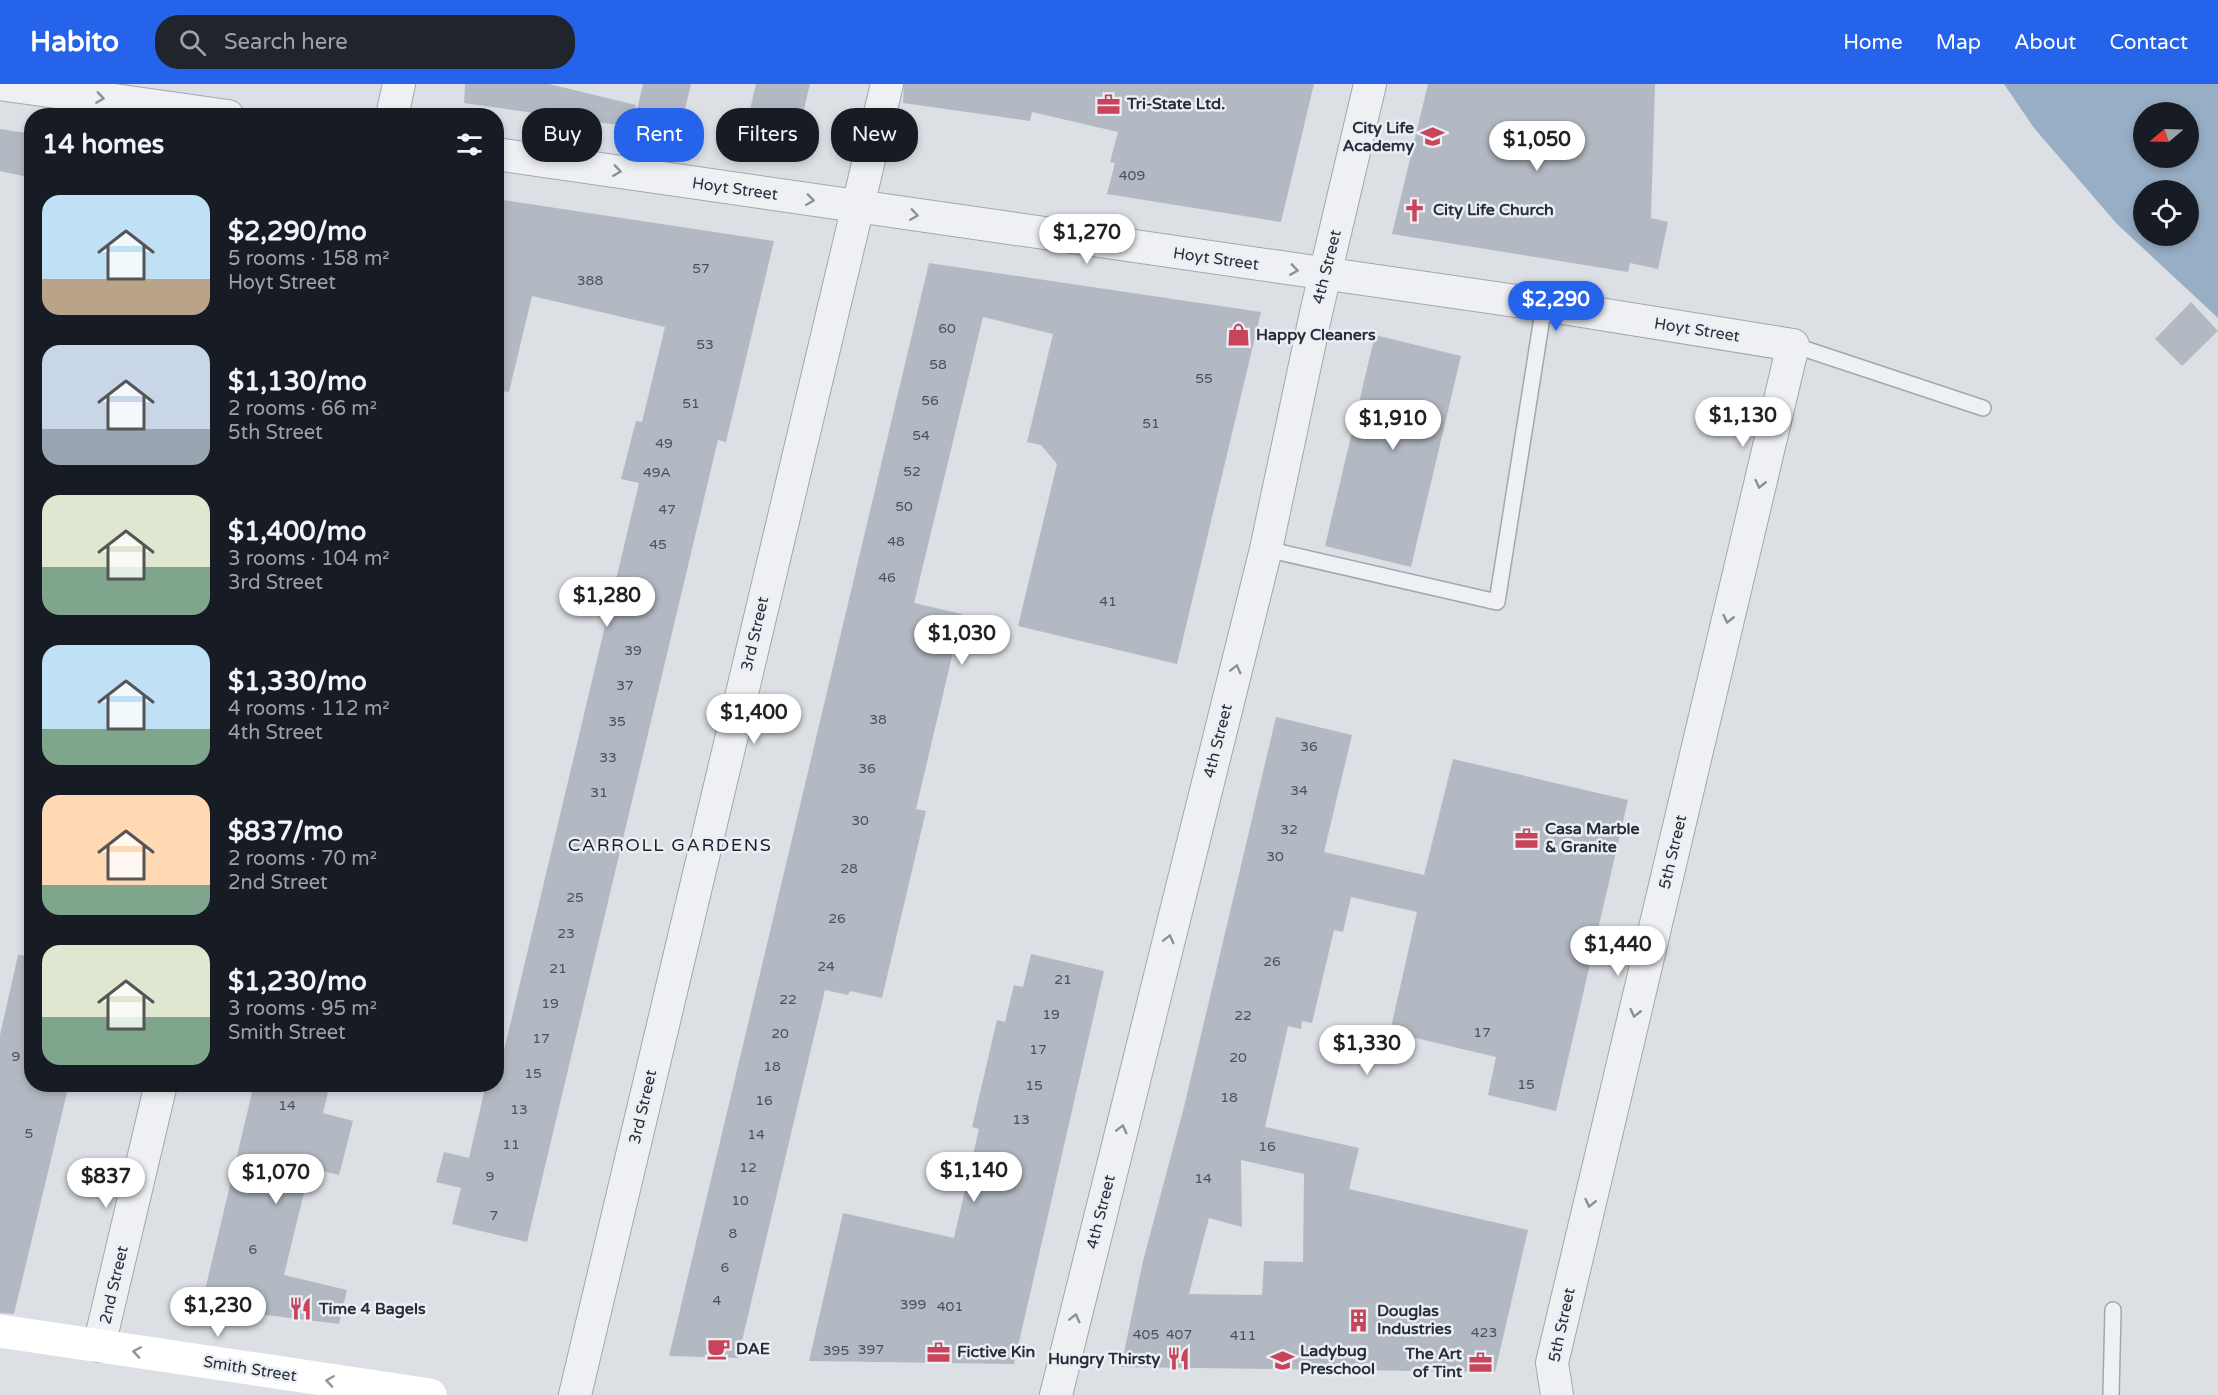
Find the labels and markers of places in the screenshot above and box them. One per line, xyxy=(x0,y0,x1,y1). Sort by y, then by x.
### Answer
office icon: Tri-State Ltd. xyxy=(1096,91,1122,117)
place label: Tri-State Ltd. xyxy=(1126,94,1225,114)
place label: City Life Academy xyxy=(1342,118,1414,156)
pin: $1,050 xyxy=(1488,121,1586,172)
school or university icon: City Life Academy xyxy=(1419,124,1445,150)
church icon: City Life Church xyxy=(1402,197,1428,223)
place label: City Life Church xyxy=(1433,200,1554,220)
pin: $1,270 xyxy=(1038,214,1136,265)
pin: $2,290 xyxy=(1507,281,1605,332)
shop icon: Happy Cleaners xyxy=(1225,322,1251,348)
place label: Happy Cleaners xyxy=(1256,325,1376,345)
pin: $1,130 xyxy=(1694,397,1792,448)
pin: $1,910 xyxy=(1344,400,1442,451)
pin: $1,280 xyxy=(558,577,656,628)
pin: $1,030 xyxy=(913,615,1011,666)
pin: $1,400 xyxy=(705,694,803,745)
place label: Casa Marble & Granite xyxy=(1545,819,1640,857)
office icon: Casa Marble & Granite xyxy=(1514,825,1540,851)
pin: $1,440 xyxy=(1569,926,1667,977)
pin: $1,330 xyxy=(1318,1025,1416,1076)
pin: $1,140 xyxy=(925,1152,1023,1203)
pin: $1,070 xyxy=(227,1154,325,1205)
pin: $837 xyxy=(70,1158,142,1209)
pin: $1,230 xyxy=(169,1287,267,1338)
restaurant icon: Time 4 Bagels xyxy=(288,1296,314,1322)
place label: Time 4 Bagels xyxy=(318,1299,426,1319)
place label: Douglas Industries xyxy=(1377,1301,1452,1339)
building icon: Douglas Industries xyxy=(1346,1307,1372,1333)
cafe icon: DAE xyxy=(705,1336,731,1362)
place label: DAE xyxy=(736,1339,770,1359)
office icon: Fictive Kin xyxy=(926,1339,952,1365)
place label: Ladybug Preschool xyxy=(1300,1341,1375,1379)
place label: Fictive Kin xyxy=(957,1342,1035,1362)
place label: The Art of Tint xyxy=(1404,1344,1463,1382)
restaurant icon: Hungry Thirsty xyxy=(1165,1346,1191,1372)
school or university icon: Ladybug Preschool xyxy=(1269,1347,1295,1373)
place label: Hungry Thirsty xyxy=(1048,1349,1160,1369)
office icon: The Art of Tint xyxy=(1467,1350,1493,1376)

